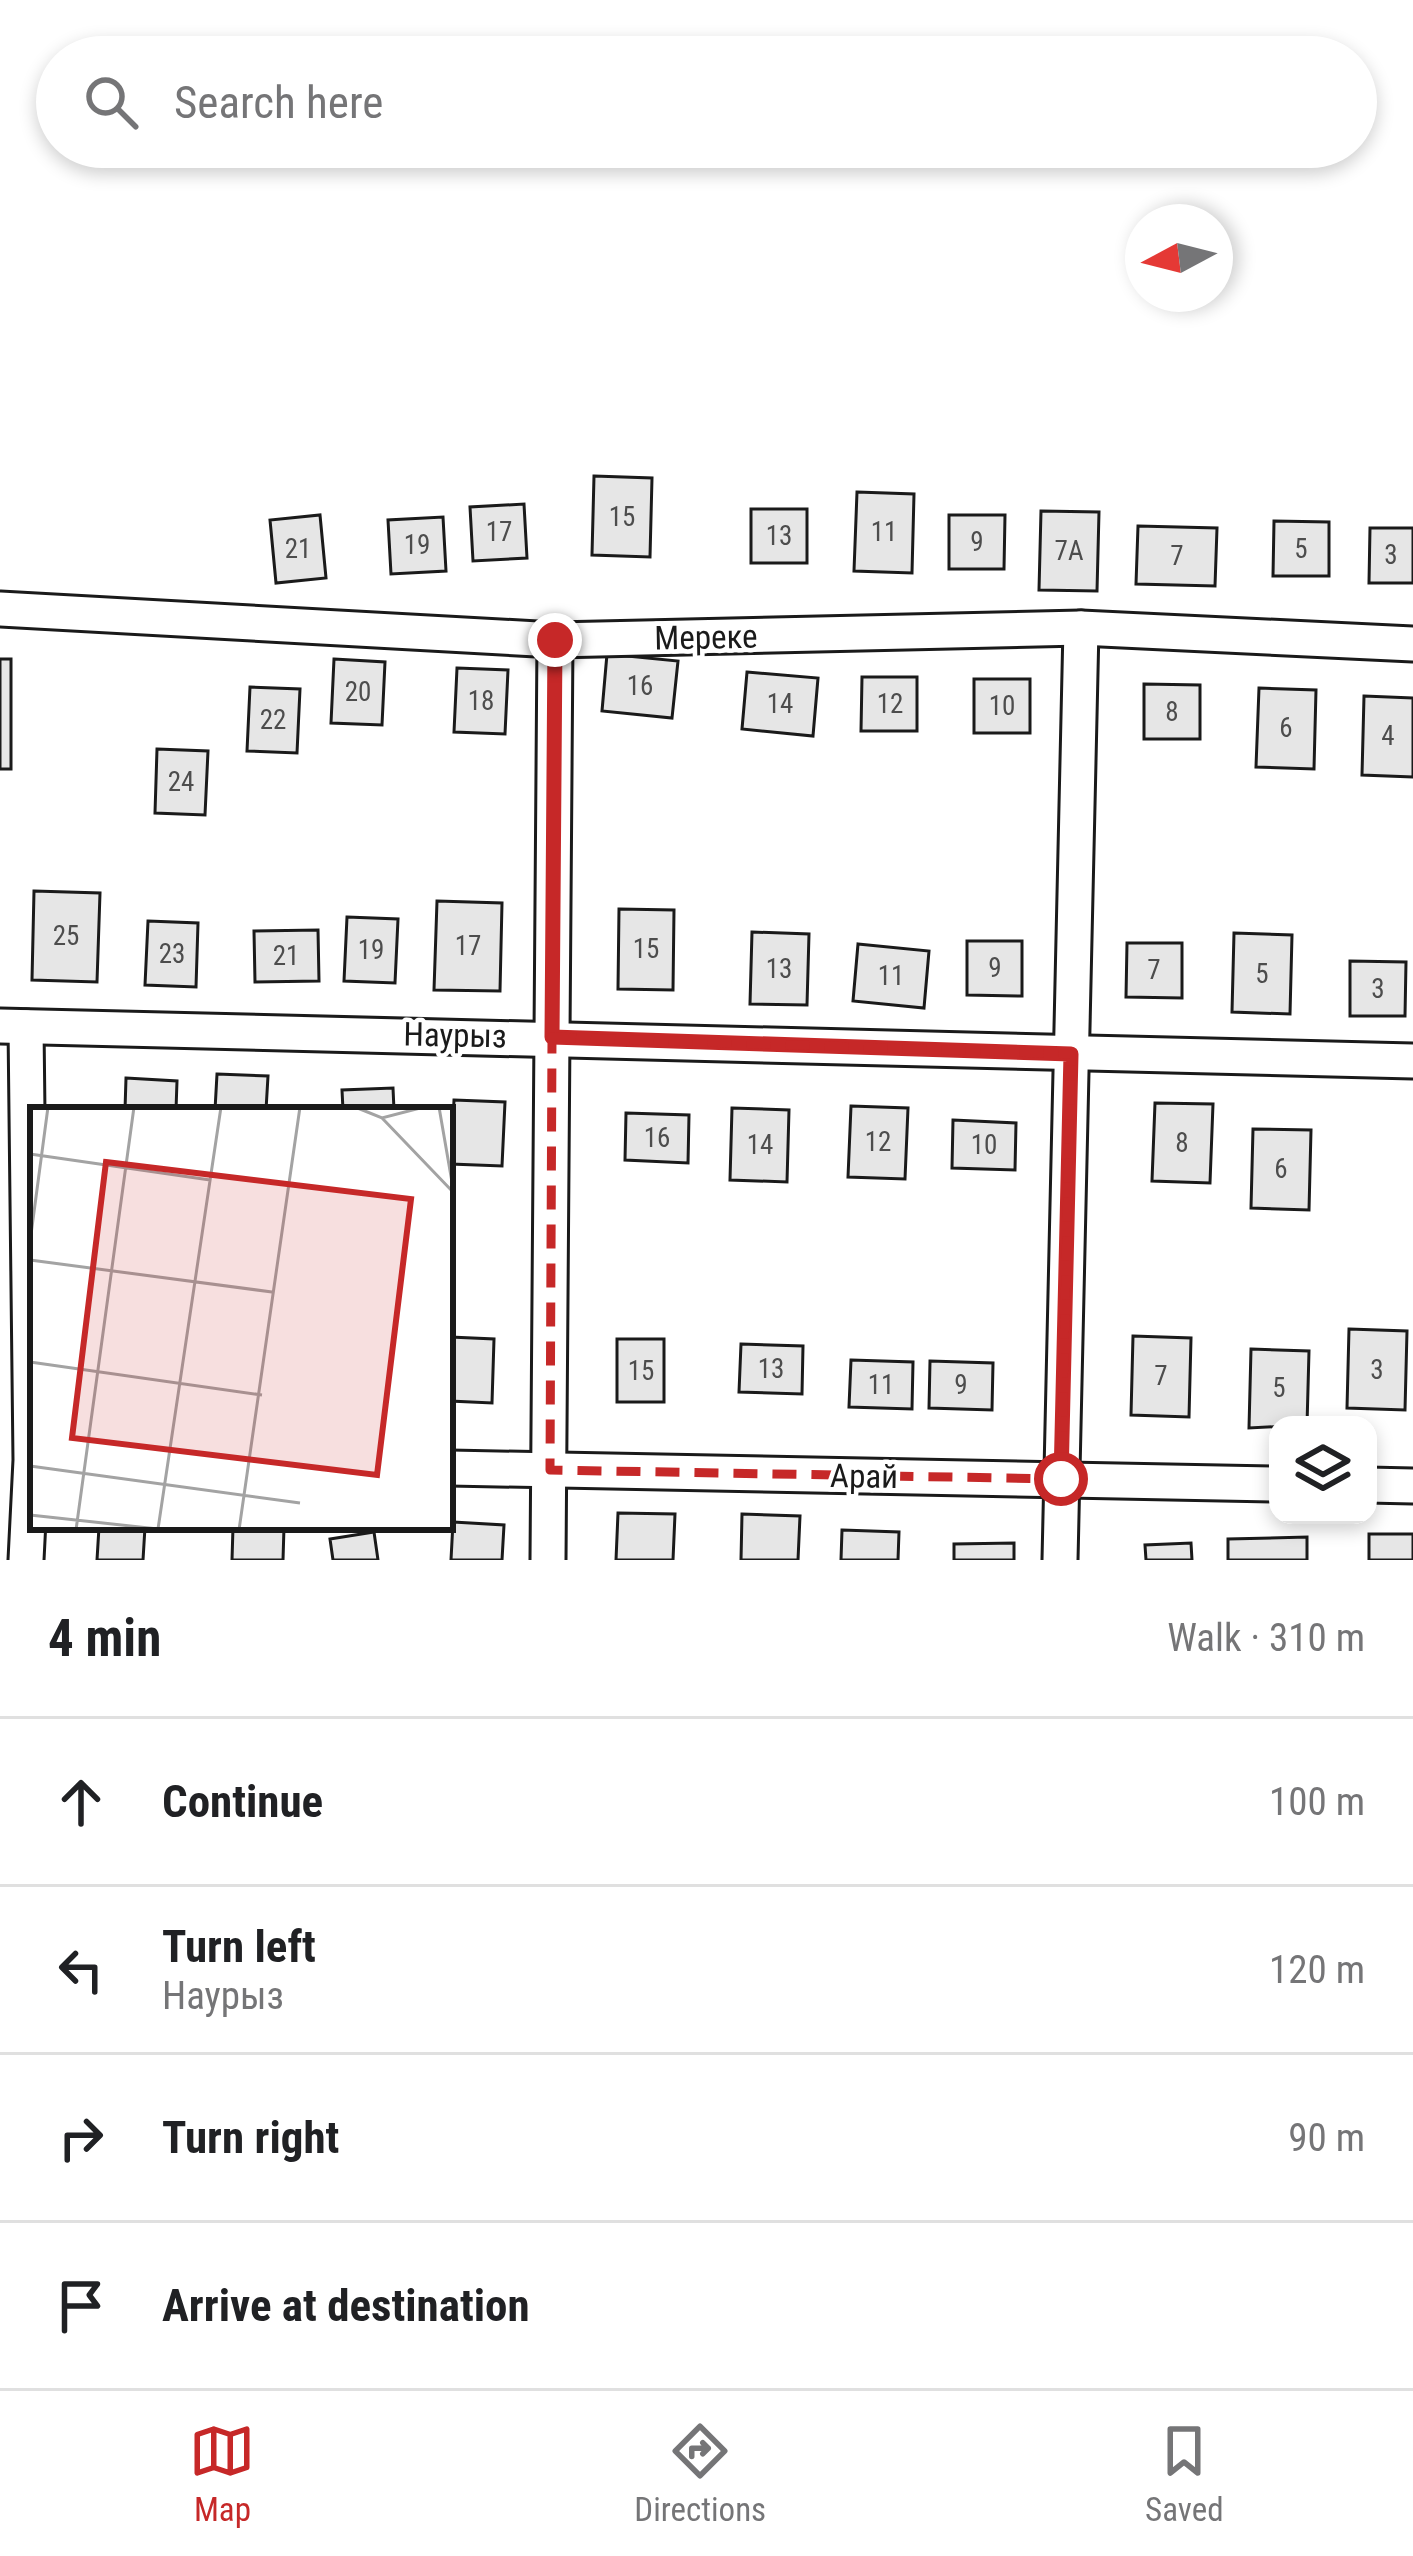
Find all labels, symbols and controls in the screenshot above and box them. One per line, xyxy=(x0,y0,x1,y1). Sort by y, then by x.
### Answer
search box xyxy=(36,36,1377,168)
icon: search xyxy=(78,69,144,135)
text: Search here xyxy=(174,76,383,129)
north arrow xyxy=(1125,204,1233,312)
house number: 15 xyxy=(609,501,635,533)
house number: 17 xyxy=(486,516,512,548)
house number: 11 xyxy=(871,516,897,548)
house number: 13 xyxy=(766,520,792,552)
house number: 9 xyxy=(970,526,984,558)
house number: 19 xyxy=(404,529,430,561)
house number: 21 xyxy=(285,533,311,565)
house number: 5 xyxy=(1294,533,1308,565)
house number: 7А xyxy=(1055,535,1084,567)
house number: 3 xyxy=(1384,539,1398,571)
house number: 7 xyxy=(1170,540,1184,572)
route end xyxy=(528,613,582,667)
street label: Мереке xyxy=(654,617,758,657)
house number: 16 xyxy=(627,670,653,702)
house number: 20 xyxy=(345,676,371,708)
house number: 18 xyxy=(468,685,494,717)
house number: 14 xyxy=(767,688,793,720)
house number: 12 xyxy=(877,688,903,720)
house number: 10 xyxy=(989,690,1015,722)
house number: 8 xyxy=(1165,696,1179,728)
house number: 22 xyxy=(260,704,286,736)
house number: 6 xyxy=(1279,712,1293,744)
house number: 4 xyxy=(1381,720,1395,752)
house number: 24 xyxy=(168,766,194,798)
house number: 25 xyxy=(53,920,79,952)
house number: 17 xyxy=(455,930,481,962)
house number: 15 xyxy=(633,933,659,965)
house number: 19 xyxy=(358,934,384,966)
house number: 23 xyxy=(159,938,185,970)
house number: 21 xyxy=(273,940,299,972)
house number: 9 xyxy=(988,952,1002,984)
house number: 13 xyxy=(766,953,792,985)
house number: 7 xyxy=(1147,954,1161,986)
house number: 5 xyxy=(1255,958,1269,990)
house number: 11 xyxy=(878,960,904,992)
house number: 3 xyxy=(1371,973,1385,1005)
street label: Наурыз xyxy=(403,1015,507,1055)
inset map xyxy=(30,1107,453,1530)
house number: 16 xyxy=(644,1122,670,1154)
house number: 12 xyxy=(865,1126,891,1158)
house number: 8 xyxy=(1175,1127,1189,1159)
house number: 14 xyxy=(747,1129,773,1161)
house number: 10 xyxy=(971,1129,997,1161)
house number: 6 xyxy=(1274,1153,1288,1185)
house number: 13 xyxy=(758,1353,784,1385)
house number: 3 xyxy=(1370,1354,1384,1386)
house number: 15 xyxy=(628,1355,654,1387)
house number: 7 xyxy=(1154,1360,1168,1392)
house number: 11 xyxy=(868,1369,894,1401)
house number: 9 xyxy=(954,1369,968,1401)
house number: 5 xyxy=(1272,1372,1286,1404)
map controls xyxy=(1269,1416,1377,1524)
button: layers xyxy=(1269,1416,1377,1524)
route start xyxy=(1034,1452,1088,1506)
street label: Арай xyxy=(830,1456,898,1496)
text: 4 min xyxy=(48,1609,161,1668)
text: Walk · 310 m xyxy=(1167,1615,1365,1661)
icon: ahead xyxy=(48,1769,114,1835)
text: Continue xyxy=(162,1775,323,1828)
text: 100 m xyxy=(1269,1779,1365,1825)
text: Turn left xyxy=(162,1920,316,1973)
icon: left xyxy=(48,1937,114,2003)
text: 120 m xyxy=(1269,1947,1365,1993)
text: Наурыз xyxy=(162,1973,284,2019)
icon: right xyxy=(48,2105,114,2171)
text: Turn right xyxy=(162,2111,339,2164)
text: 90 m xyxy=(1288,2115,1365,2161)
icon: arrive xyxy=(48,2273,114,2339)
text: Arrive at destination xyxy=(162,2279,530,2332)
tab: Map xyxy=(189,2418,255,2529)
tab: Directions xyxy=(634,2418,766,2529)
tab: Saved xyxy=(1145,2418,1224,2529)

